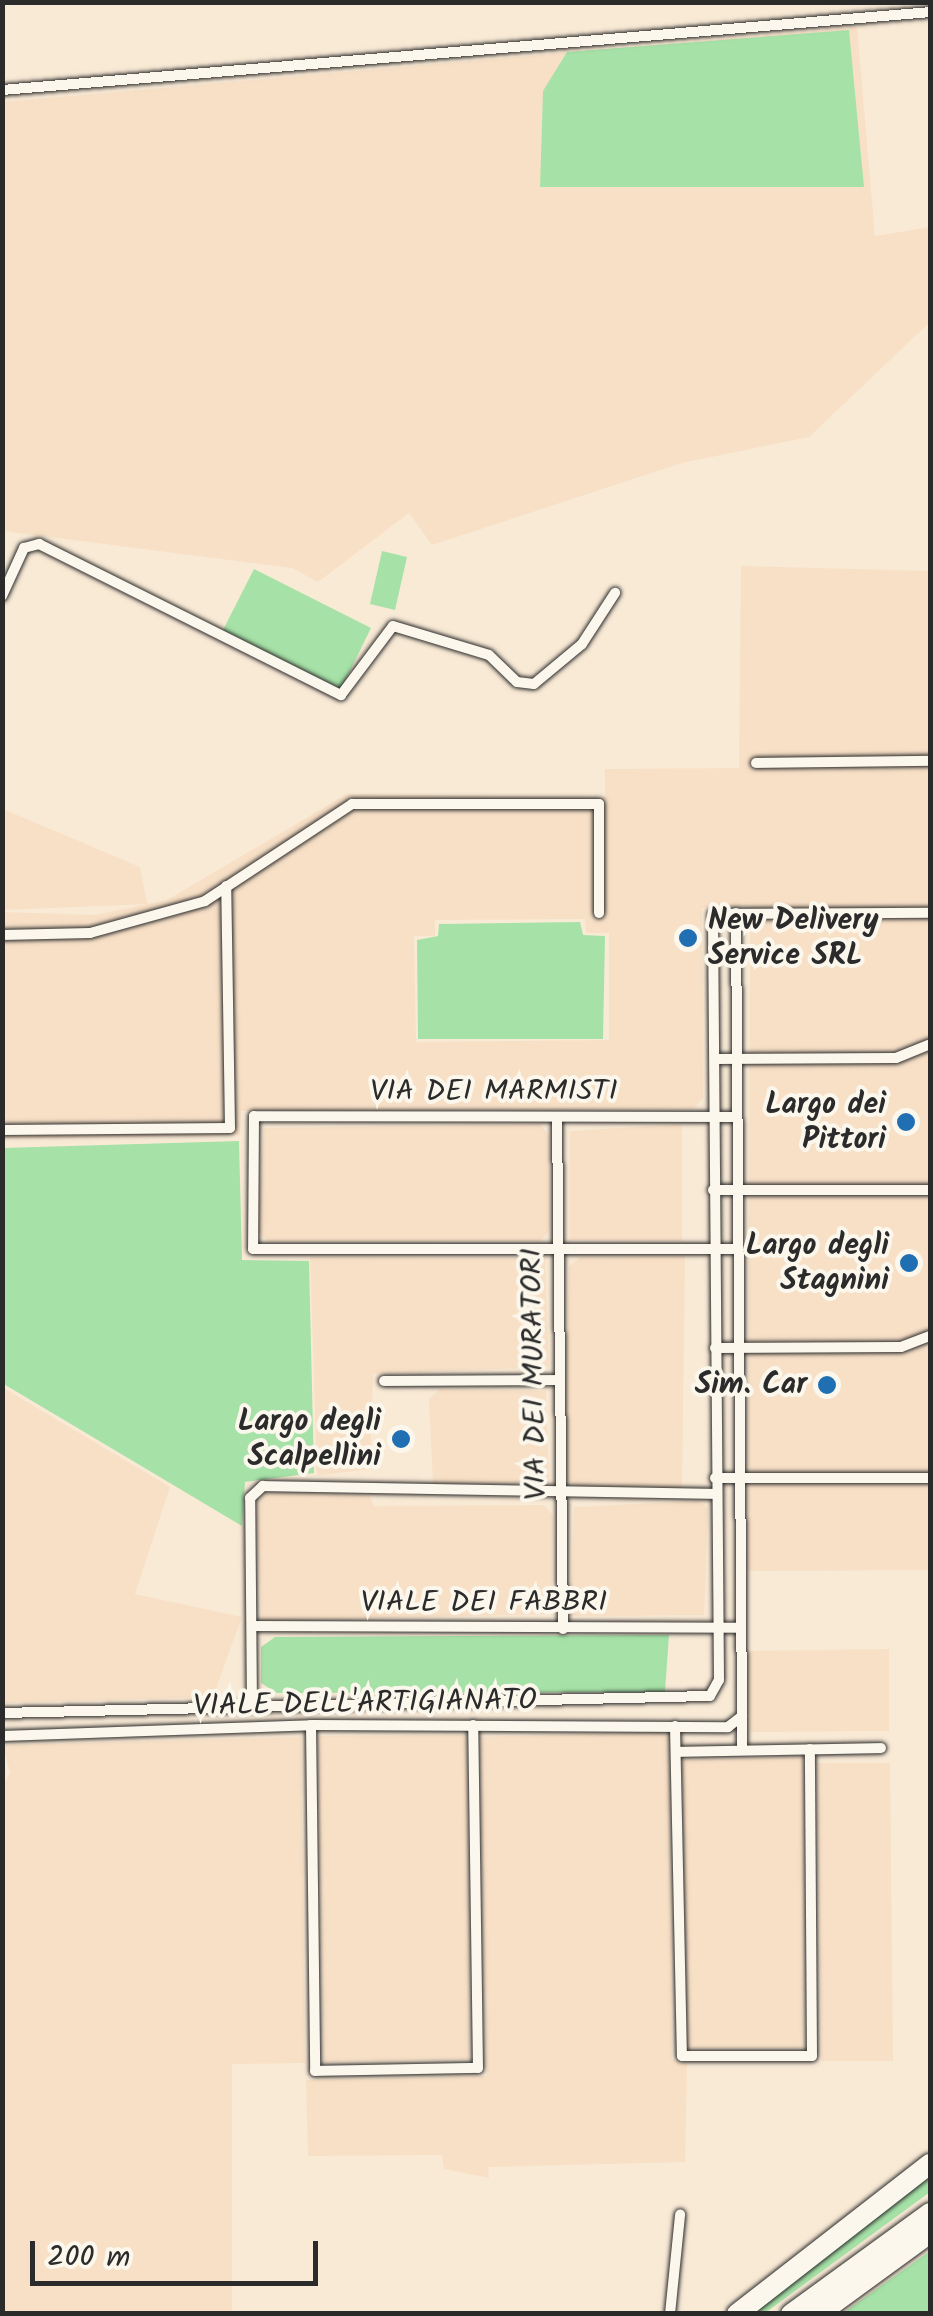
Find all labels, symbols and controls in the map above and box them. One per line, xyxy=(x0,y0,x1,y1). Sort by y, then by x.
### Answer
place label: New Delivery Service SRL xyxy=(708,903,879,974)
marker: New Delivery Service SRL xyxy=(677,927,699,949)
street label: VIA DEI MARMISTI xyxy=(370,1074,618,1110)
place label: Largo dei Pittori xyxy=(765,1087,886,1158)
marker: Largo dei Pittori xyxy=(895,1111,917,1133)
place label: Largo degli Stagnini xyxy=(746,1228,889,1298)
street label: VIA DEI MURATORI xyxy=(515,1248,555,1500)
marker: Largo degli Stagnini xyxy=(898,1252,920,1274)
place label: Sim. Car xyxy=(695,1367,807,1403)
marker: Sim. Car xyxy=(816,1374,838,1396)
place label: Largo degli Scalpellini xyxy=(238,1404,381,1474)
marker: Largo degli Scalpellini xyxy=(390,1428,412,1450)
street label: VIALE DEI FABBRI xyxy=(361,1585,607,1621)
street label: VIALE DELL'ARTIGIANATO xyxy=(193,1683,537,1725)
scale bar xyxy=(35,2221,322,2283)
text: 200 m xyxy=(47,2234,130,2282)

